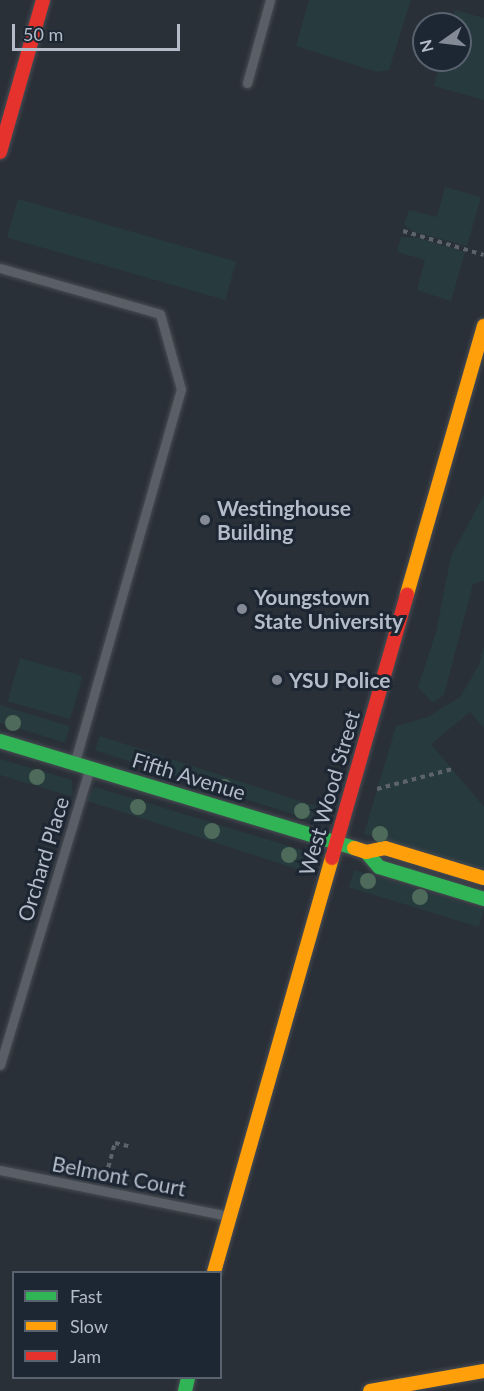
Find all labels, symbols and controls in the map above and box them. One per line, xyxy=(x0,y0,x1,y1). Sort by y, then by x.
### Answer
scale bar xyxy=(15,12,183,50)
north arrow xyxy=(412,12,472,72)
text: 50 m xyxy=(23,23,63,45)
text: N xyxy=(415,38,437,54)
place label: Westinghouse Building xyxy=(217,495,351,545)
marker: Westinghouse Building xyxy=(198,513,212,527)
place label: Youngstown State University xyxy=(254,584,403,634)
marker: Youngstown State University xyxy=(235,602,249,616)
place label: YSU Police xyxy=(289,667,391,693)
marker: YSU Police xyxy=(270,673,284,687)
street label: West Wood Street xyxy=(293,708,365,878)
street label: Fifth Avenue xyxy=(129,747,249,805)
street label: Orchard Place xyxy=(12,794,74,924)
street label: Belmont Court xyxy=(50,1151,188,1201)
legend xyxy=(12,1271,222,1379)
text: Fast xyxy=(70,1285,102,1307)
text: Slow xyxy=(70,1315,108,1337)
text: Jam xyxy=(70,1345,101,1367)

